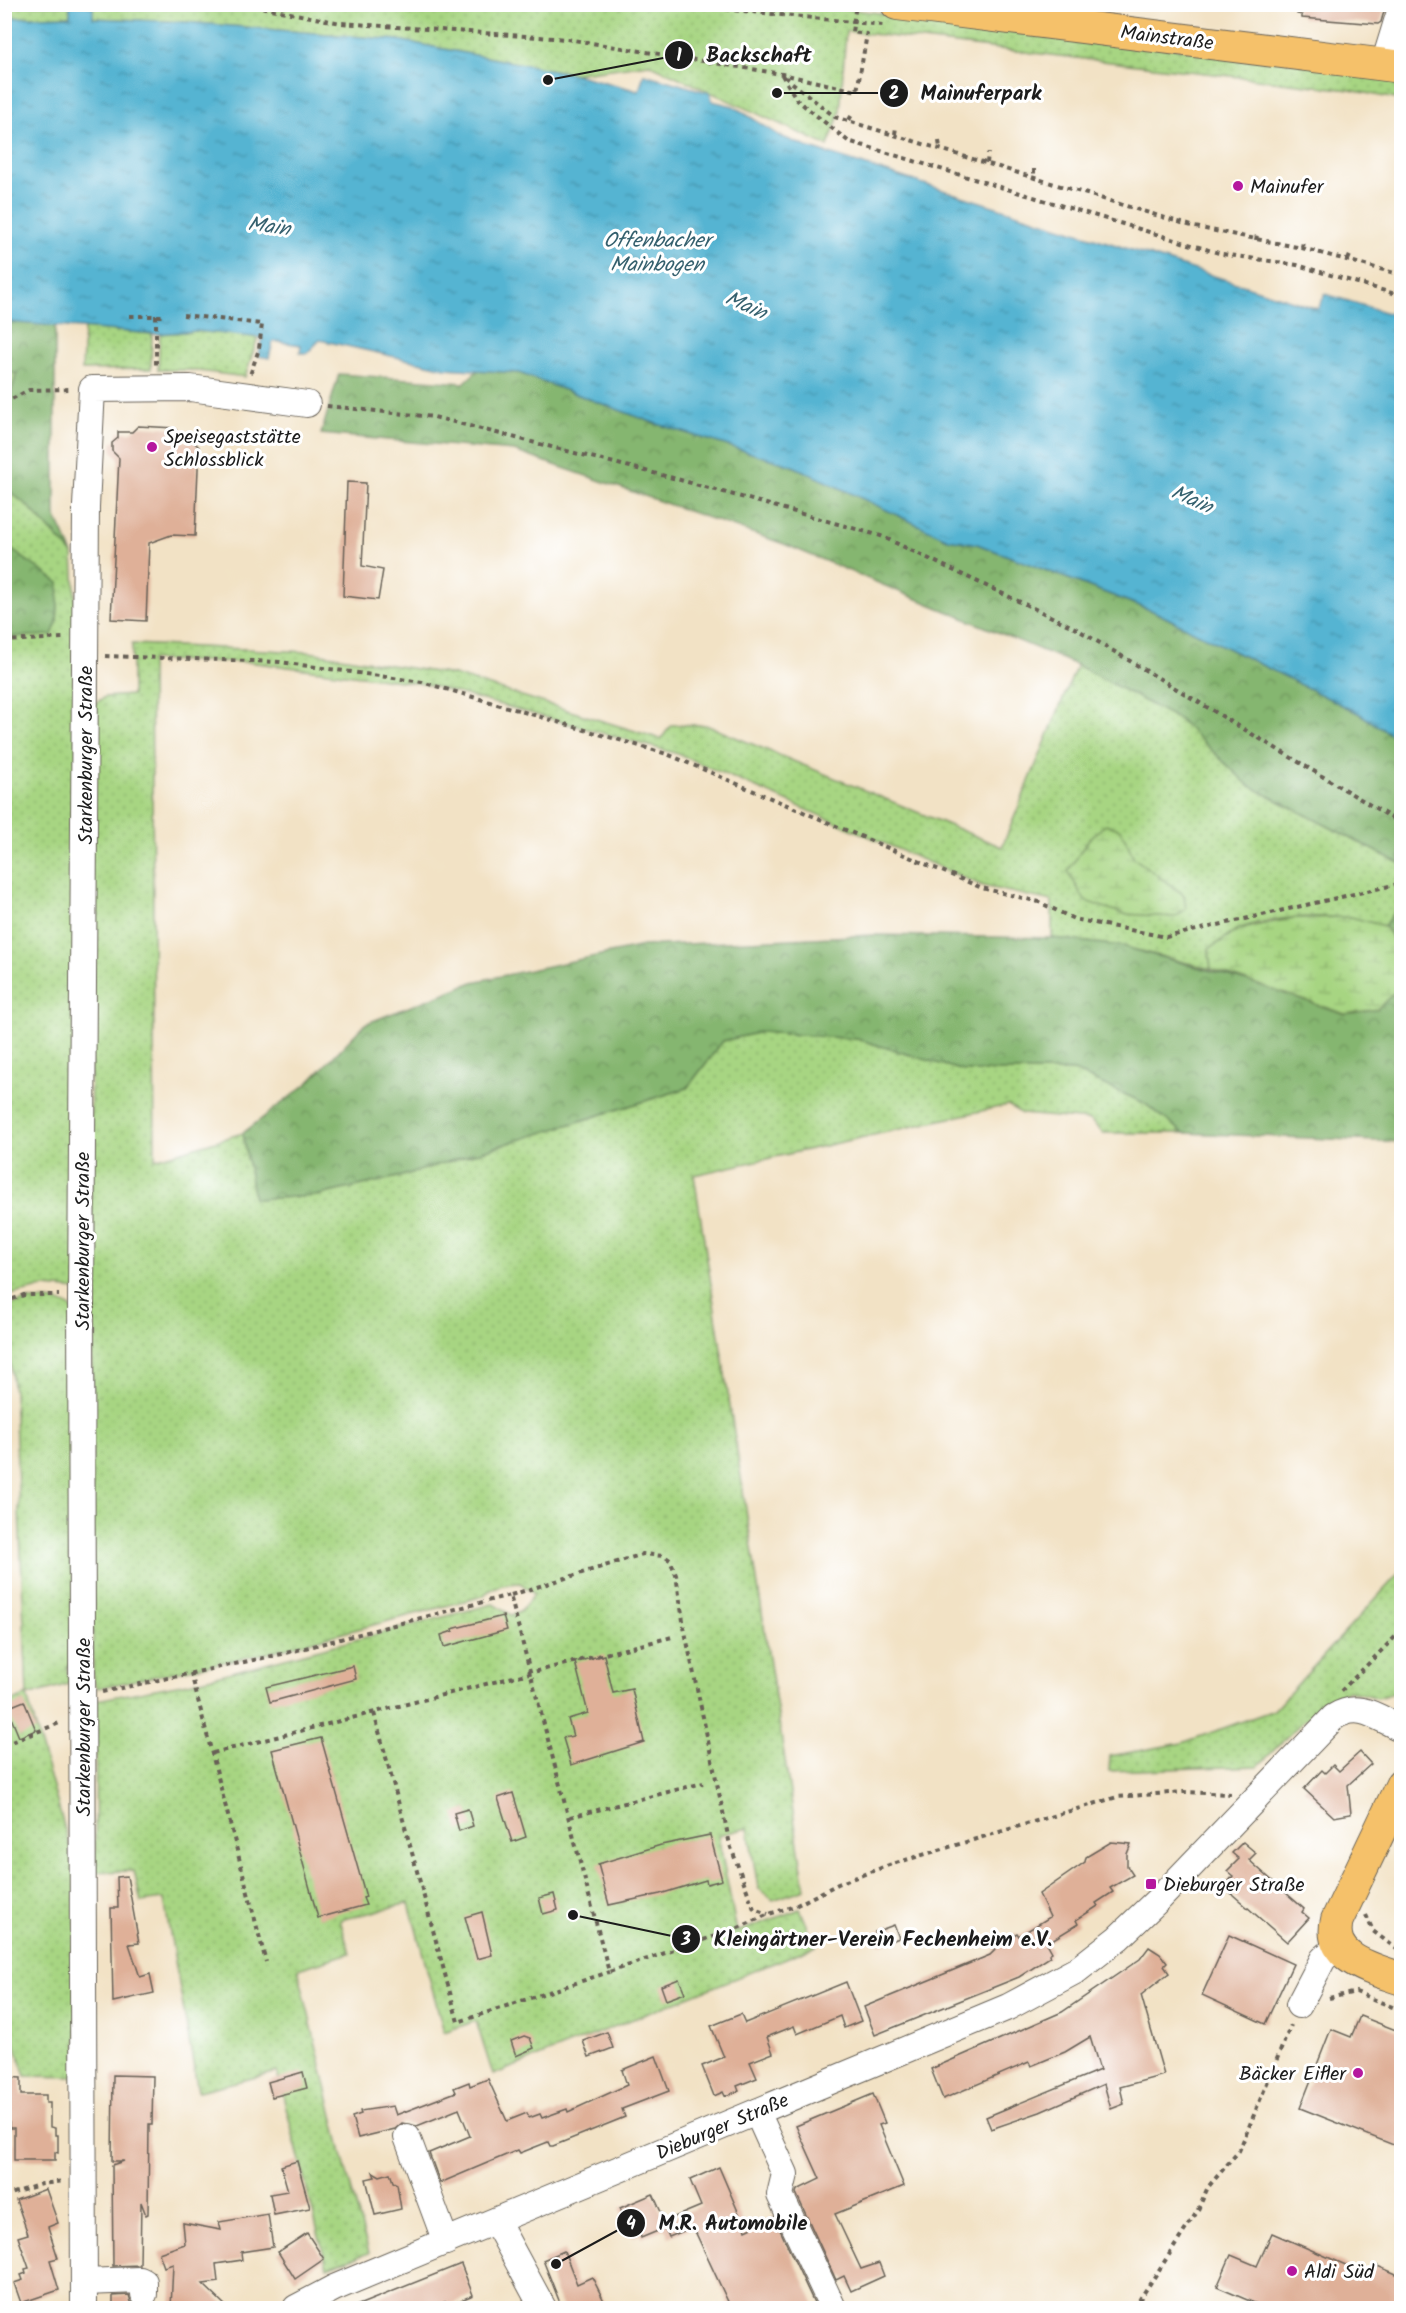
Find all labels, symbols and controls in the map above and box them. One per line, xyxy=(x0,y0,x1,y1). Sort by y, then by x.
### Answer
street label: Mainstraße xyxy=(1118,17,1215,61)
callout: Backschaft xyxy=(664,35,824,74)
text: Backschaft xyxy=(706,40,812,73)
text: 1 xyxy=(676,42,682,71)
callout: Mainuferpark xyxy=(879,73,1054,112)
text: Mainuferpark xyxy=(921,78,1042,111)
text: 2 xyxy=(889,80,899,109)
place label: Mainufer xyxy=(1250,172,1325,204)
marker: Mainufer xyxy=(1231,179,1245,193)
water label: Main xyxy=(246,209,294,247)
water label: Offenbacher Mainbogen xyxy=(603,225,715,282)
water label: Main xyxy=(719,283,773,331)
place label: Speisegaststätte Schlossblick xyxy=(164,422,301,477)
marker: Speisegaststätte Schlossblick xyxy=(145,440,159,454)
water label: Main xyxy=(1165,477,1219,525)
street label: Starkenburger Straße xyxy=(71,666,103,844)
street label: Starkenburger Straße xyxy=(68,1152,100,1330)
street label: Starkenburger Straße xyxy=(69,1638,101,1816)
place label: Dieburger Straße xyxy=(1163,1870,1305,1902)
marker: Dieburger Straße xyxy=(1144,1877,1158,1891)
callout: Kleingärtner-Verein Fechenheim e.V. xyxy=(671,1920,1064,1959)
text: Kleingärtner-Verein Fechenheim e.V. xyxy=(714,1924,1052,1957)
text: 3 xyxy=(680,1926,691,1955)
place label: Bäcker Eifler xyxy=(1239,2059,1347,2091)
marker: Bäcker Eifler xyxy=(1351,2066,1365,2080)
street label: Dieburger Straße xyxy=(651,2085,794,2170)
callout: M.R. Automobile xyxy=(616,2203,819,2242)
text: M.R. Automobile xyxy=(659,2208,808,2241)
text: 4 xyxy=(626,2210,636,2239)
place label: Aldi Süd xyxy=(1304,2257,1375,2289)
marker: Aldi Süd xyxy=(1285,2264,1299,2278)

